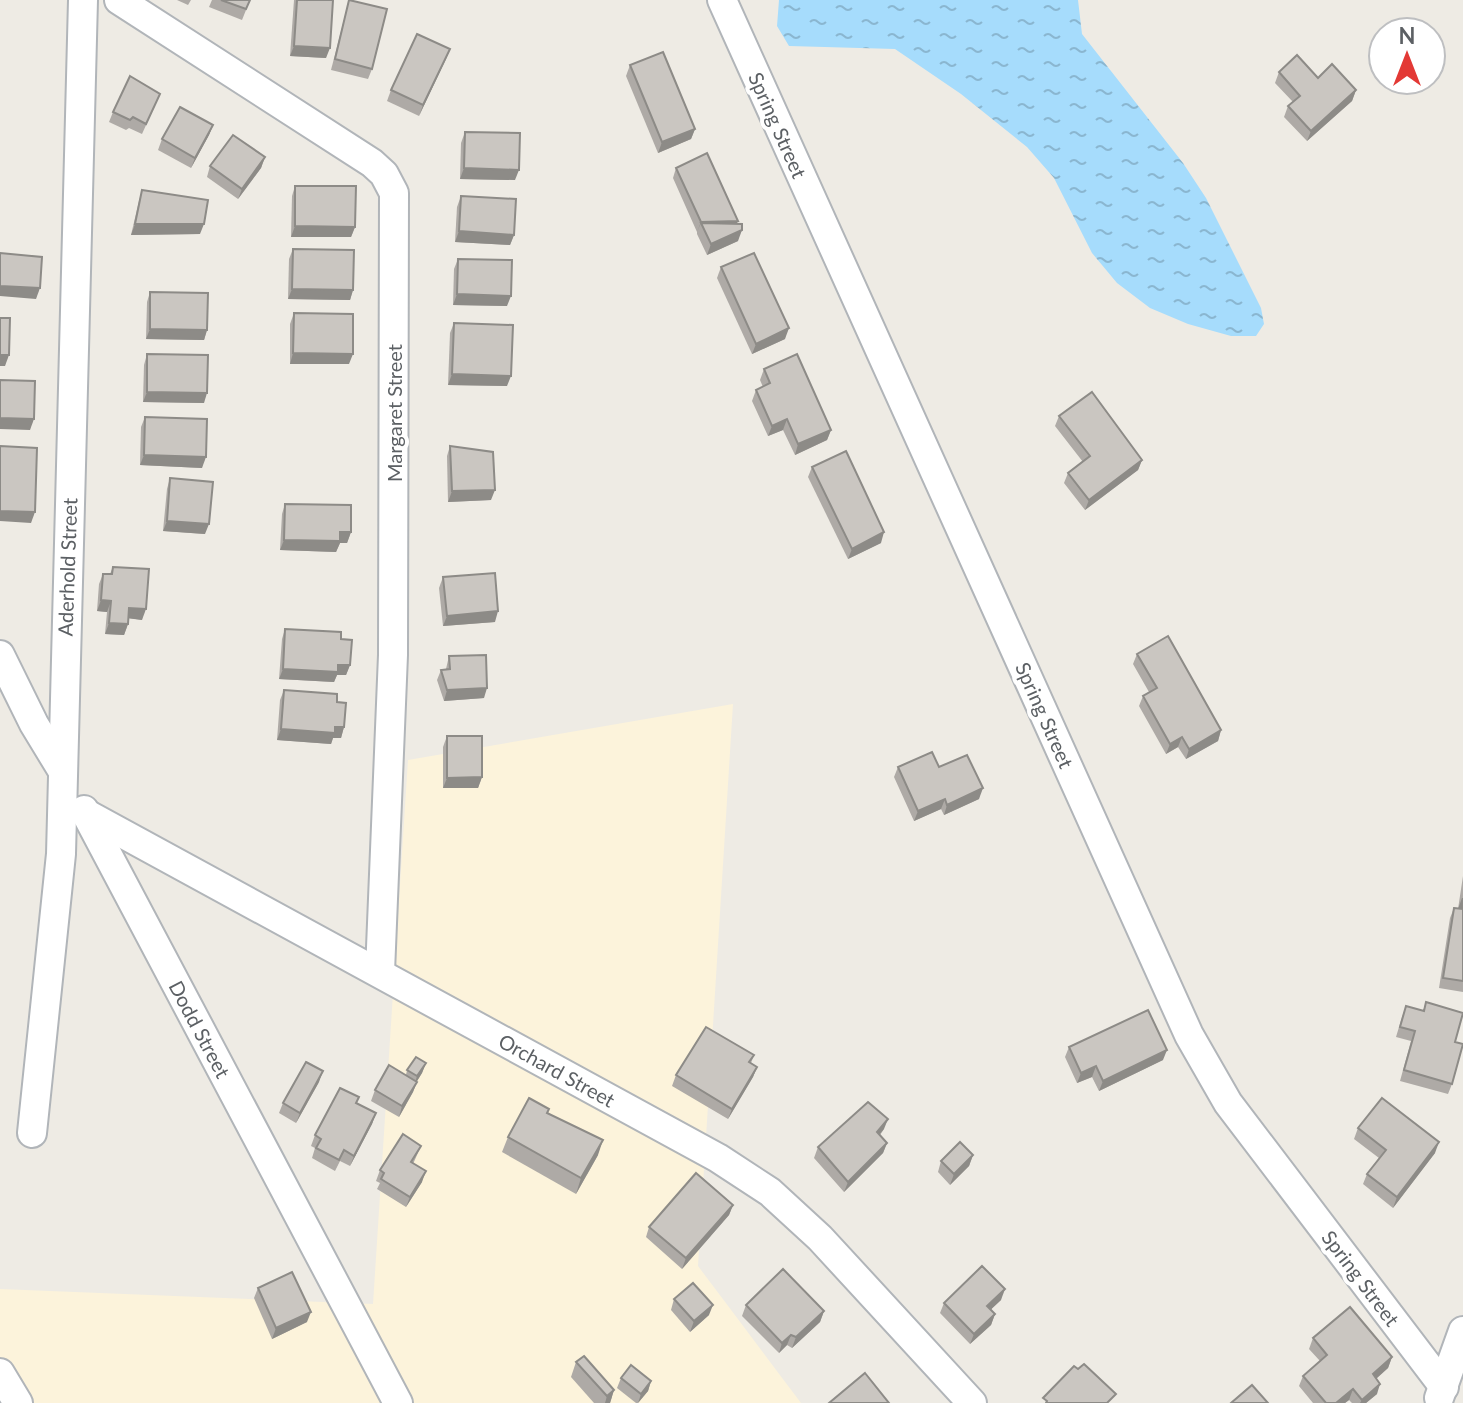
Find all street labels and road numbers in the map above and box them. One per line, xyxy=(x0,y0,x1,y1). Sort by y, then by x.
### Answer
street label: Spring Street xyxy=(744,68,812,182)
street label: Margaret Street xyxy=(382,344,406,482)
street label: Aderhold Street xyxy=(53,497,81,637)
street label: Spring Street xyxy=(1011,658,1079,772)
street label: Dodd Street xyxy=(164,976,236,1082)
street label: Orchard Street xyxy=(495,1028,619,1112)
street label: Spring Street xyxy=(1317,1226,1405,1330)

